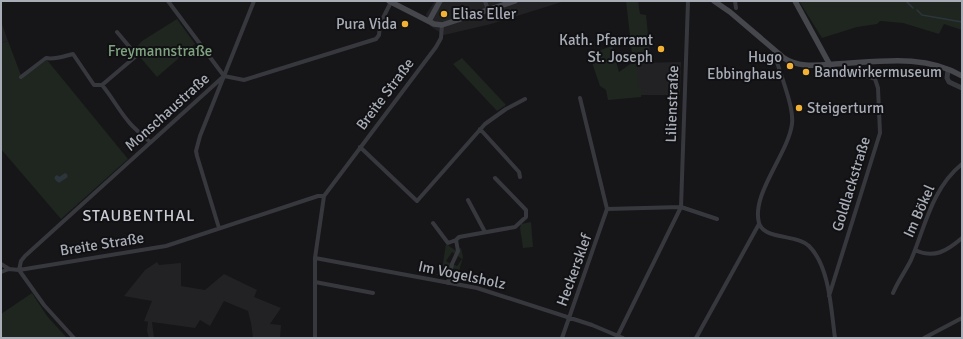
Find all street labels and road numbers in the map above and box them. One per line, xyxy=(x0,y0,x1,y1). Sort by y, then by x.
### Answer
street label: Breite Straße xyxy=(352,55,418,133)
street label: Lilienstraße xyxy=(662,65,682,143)
street label: Monschaustraße xyxy=(121,69,213,155)
street label: Goldlackstraße xyxy=(828,134,874,234)
street label: Im Bökel xyxy=(899,182,939,240)
street label: Breite Straße xyxy=(59,228,145,260)
street label: Heckersklef xyxy=(553,230,596,309)
street label: Im Vogelsholz xyxy=(417,257,508,293)

